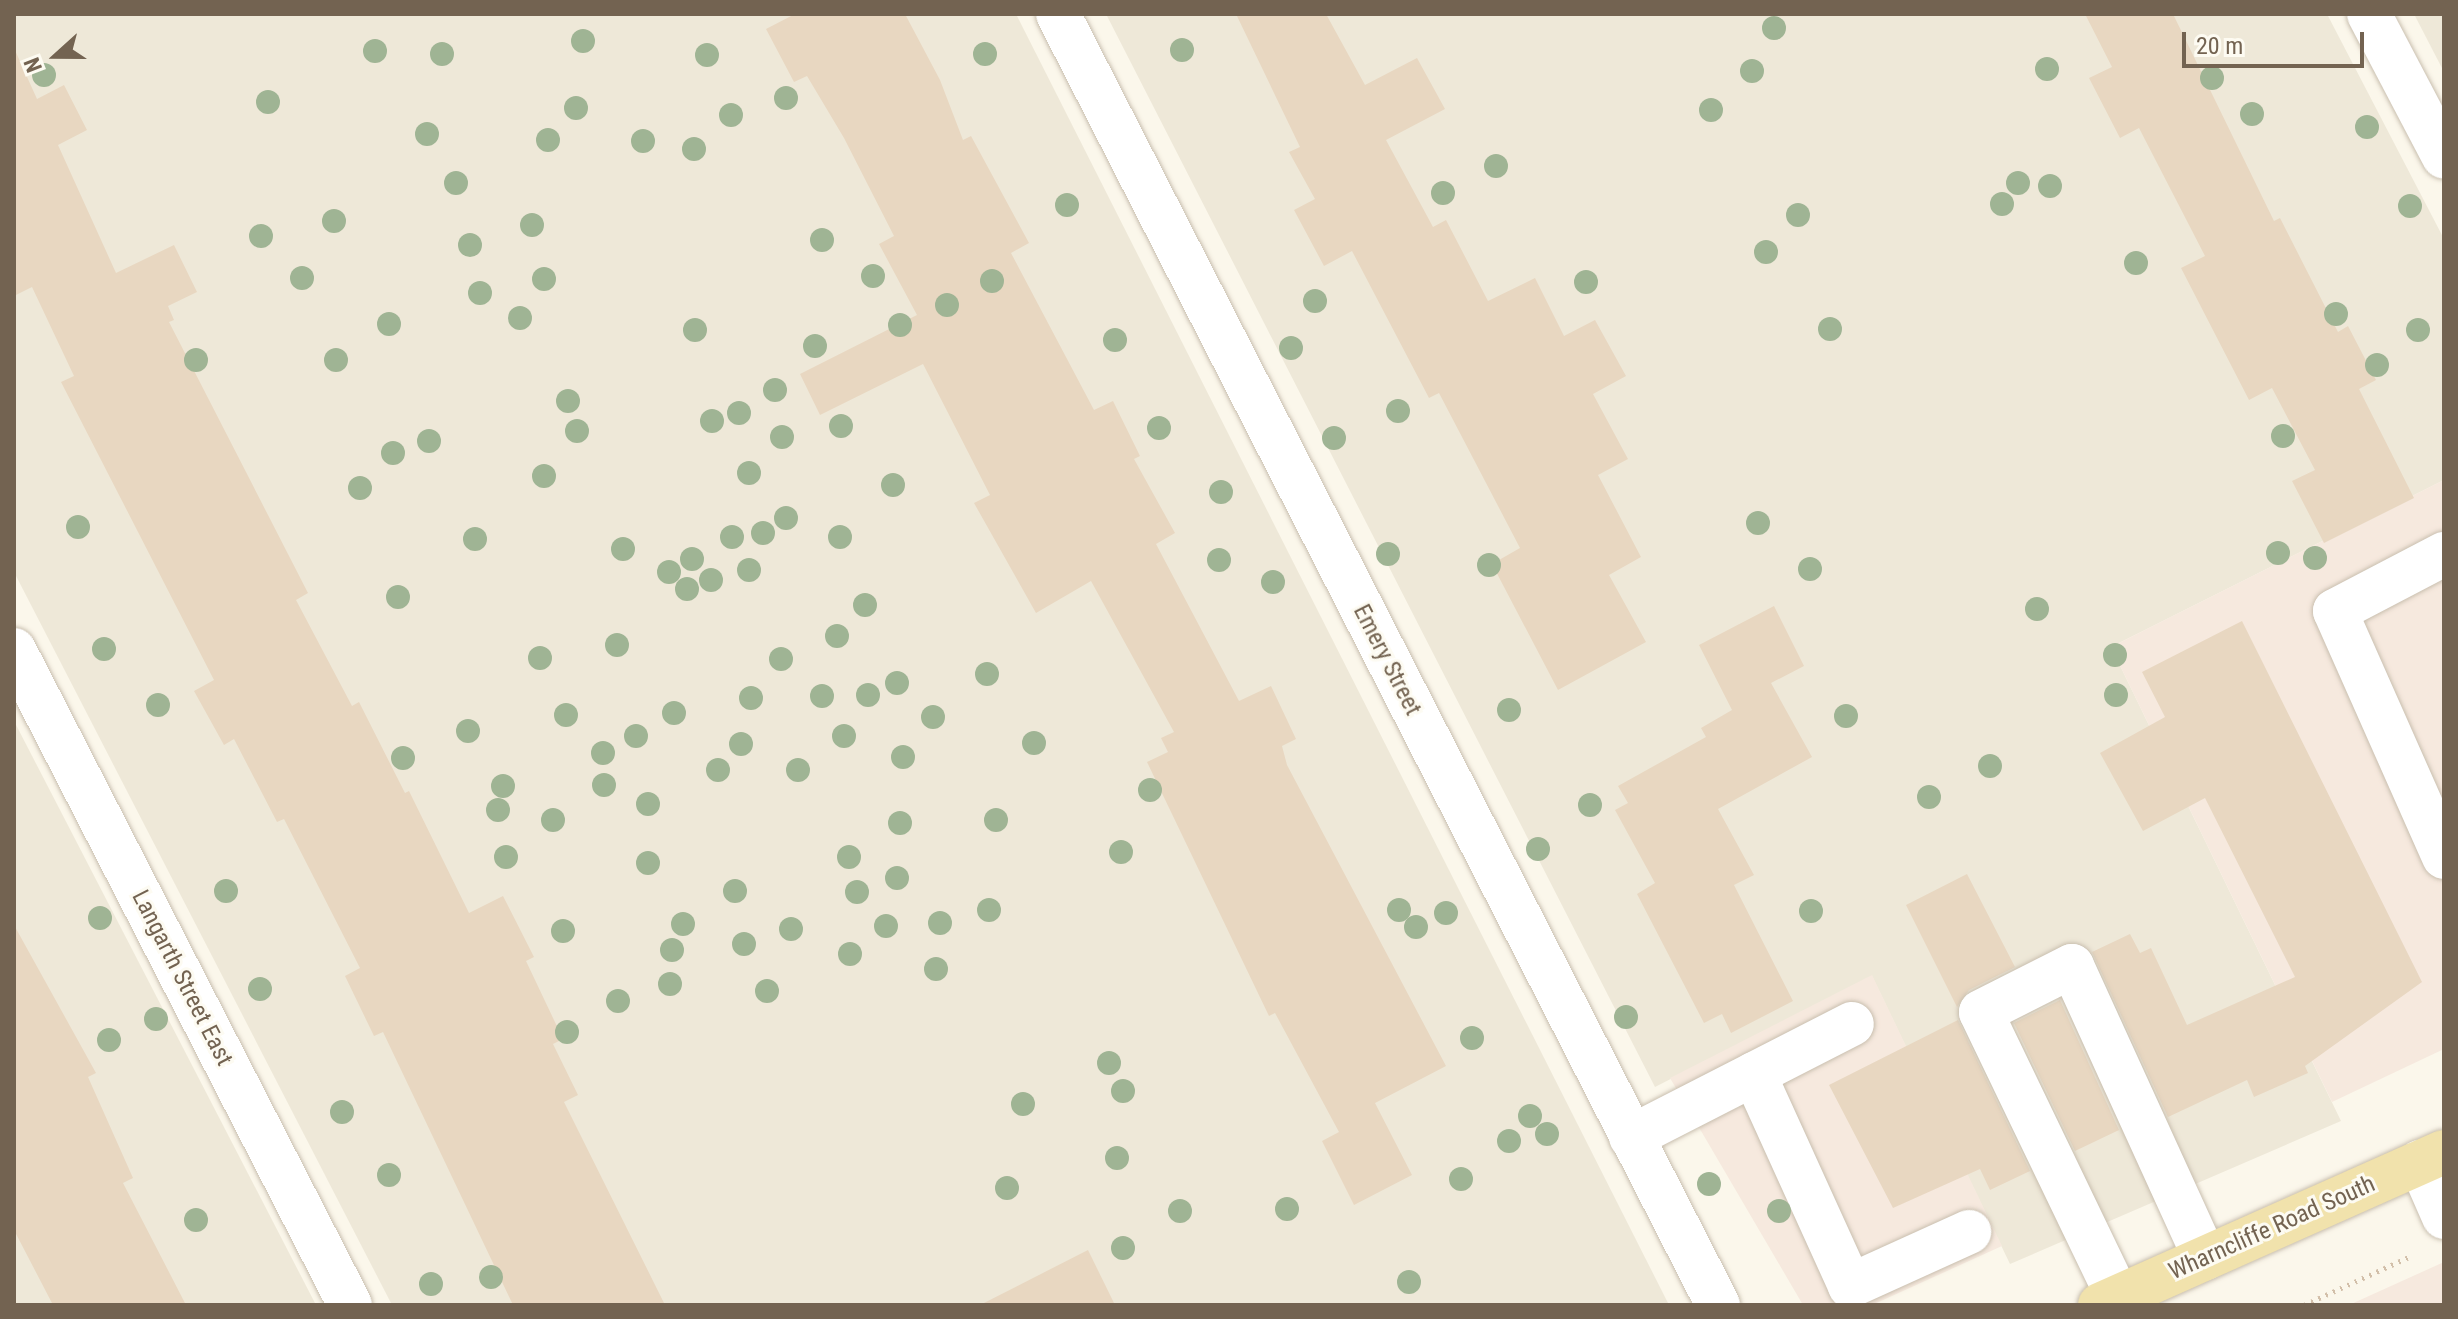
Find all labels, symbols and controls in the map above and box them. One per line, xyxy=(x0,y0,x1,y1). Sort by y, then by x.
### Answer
north arrow xyxy=(16,16,96,96)
scale bar xyxy=(2186,16,2368,66)
text: 20 m xyxy=(2196,32,2243,60)
text: N xyxy=(19,54,47,76)
street label: Emery Street xyxy=(1347,600,1427,720)
street label: Langarth Street East xyxy=(125,885,239,1071)
street label: Wharncliffe Road South xyxy=(2164,1170,2380,1286)

